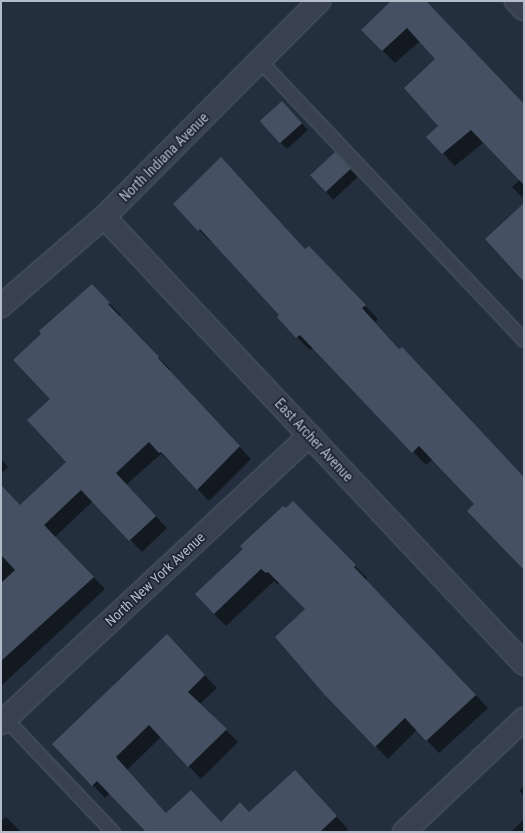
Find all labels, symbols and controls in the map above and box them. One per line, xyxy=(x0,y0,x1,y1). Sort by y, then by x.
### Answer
street label: North Indiana Avenue xyxy=(116,109,212,205)
street label: East Archer Avenue xyxy=(271,395,357,485)
street label: North New York Avenue xyxy=(102,529,208,629)

